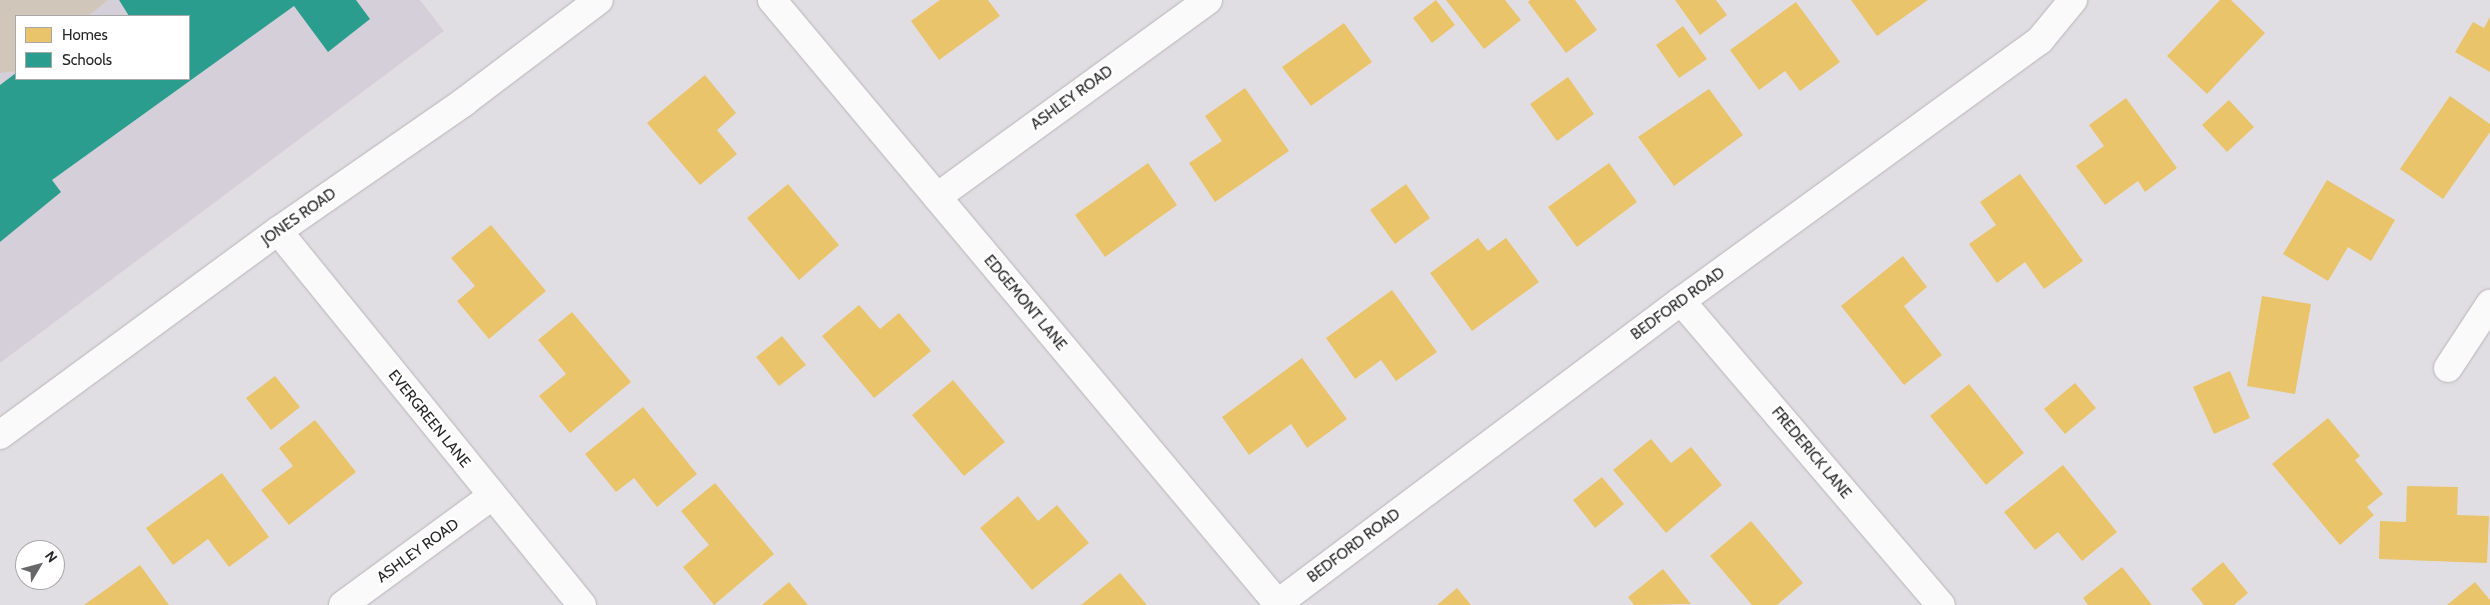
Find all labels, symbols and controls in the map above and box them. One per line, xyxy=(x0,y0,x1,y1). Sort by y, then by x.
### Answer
legend xyxy=(15,15,190,80)
text: Homes xyxy=(62,26,108,44)
text: Schools xyxy=(62,51,112,69)
street label: ASHLEY ROAD xyxy=(1028,62,1116,134)
street label: JONES ROAD xyxy=(258,185,340,249)
street label: EDGEMONT LANE xyxy=(980,252,1070,354)
street label: BEDFORD ROAD xyxy=(1628,264,1728,344)
street label: EVERGREEN LANE xyxy=(384,367,474,471)
street label: FREDERICK LANE xyxy=(1767,404,1855,502)
street label: BEDFORD ROAD xyxy=(1304,505,1404,587)
street label: ASHLEY ROAD xyxy=(374,515,462,587)
north arrow xyxy=(15,540,65,590)
text: N xyxy=(41,547,61,566)

